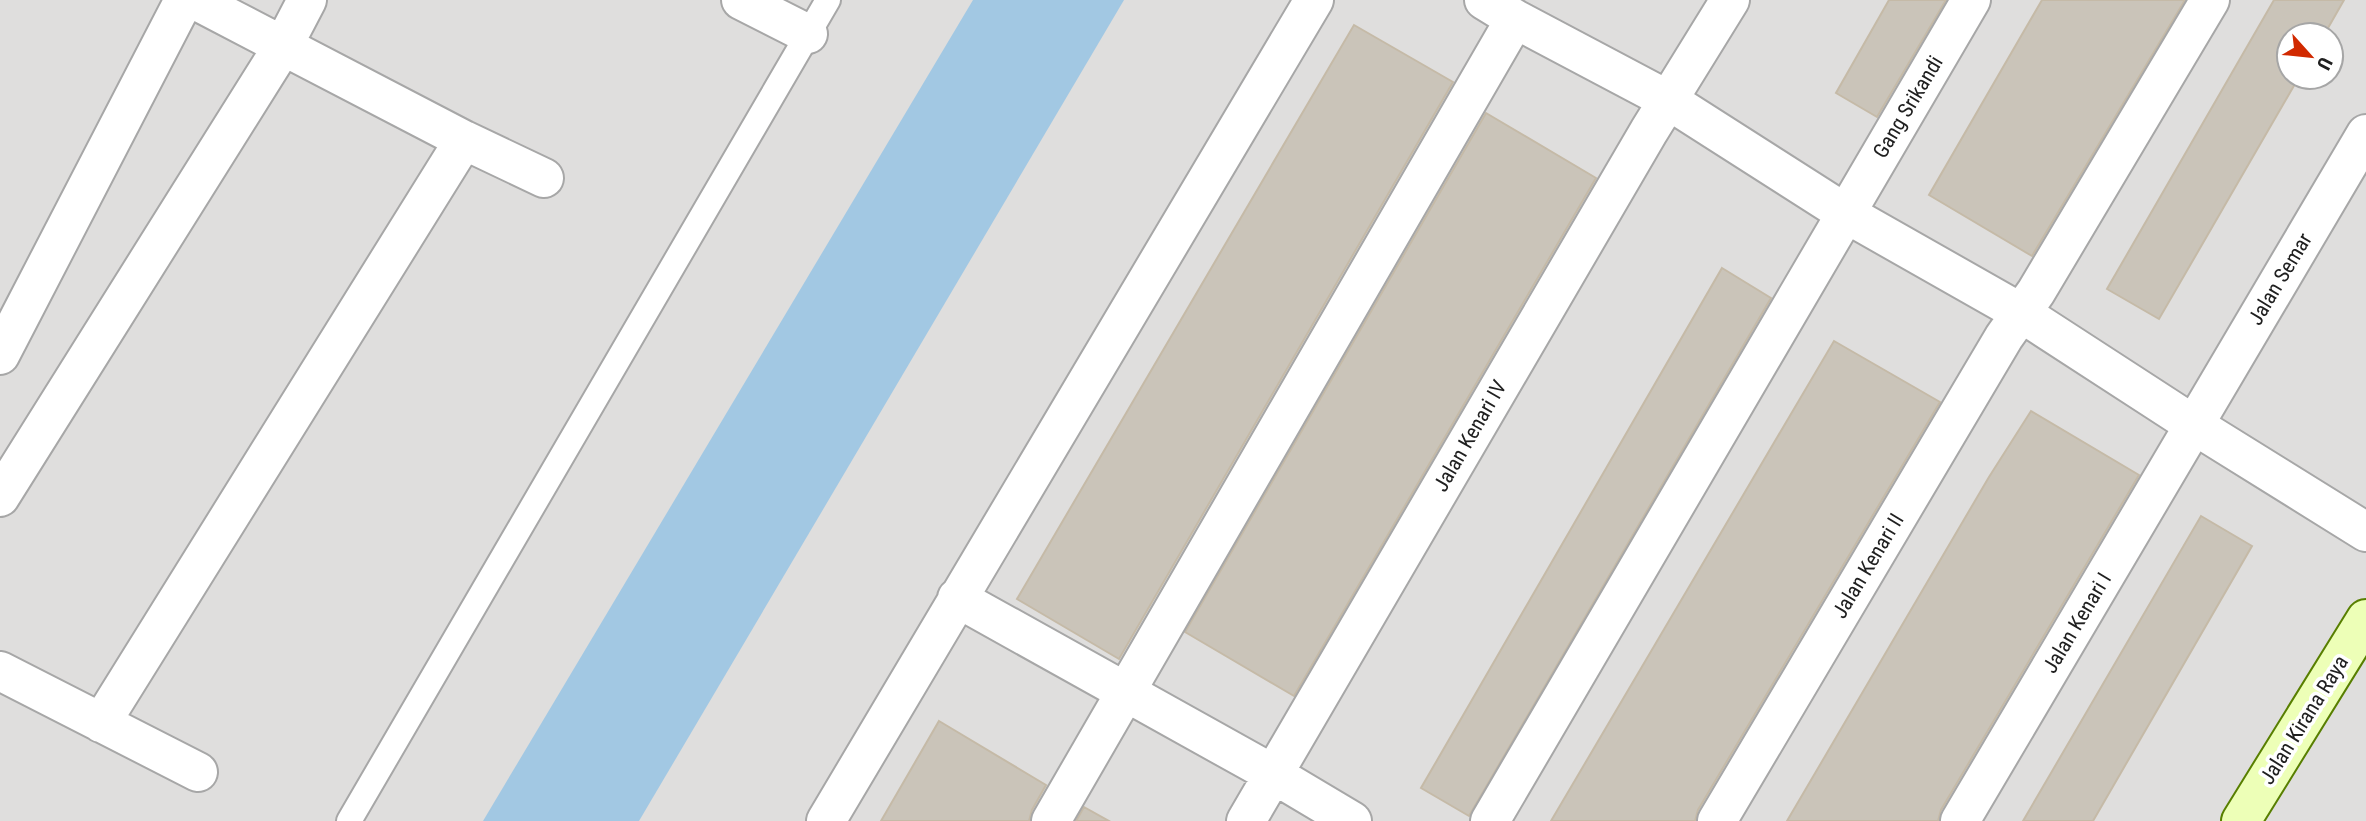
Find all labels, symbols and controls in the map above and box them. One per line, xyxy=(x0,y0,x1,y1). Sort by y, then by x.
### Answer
north arrow xyxy=(2275,21,2345,91)
street label: Gang Srikandi xyxy=(1868,52,1948,162)
text: U xyxy=(2312,53,2337,74)
street label: Jalan Semar xyxy=(2243,229,2317,329)
street label: Jalan Kenari IV xyxy=(1429,376,1512,496)
street label: Jalan Kenari II xyxy=(1827,509,1909,623)
street label: Jalan Kenari I xyxy=(2038,569,2116,677)
street label: Jalan Kirana Raya xyxy=(2255,651,2353,789)

